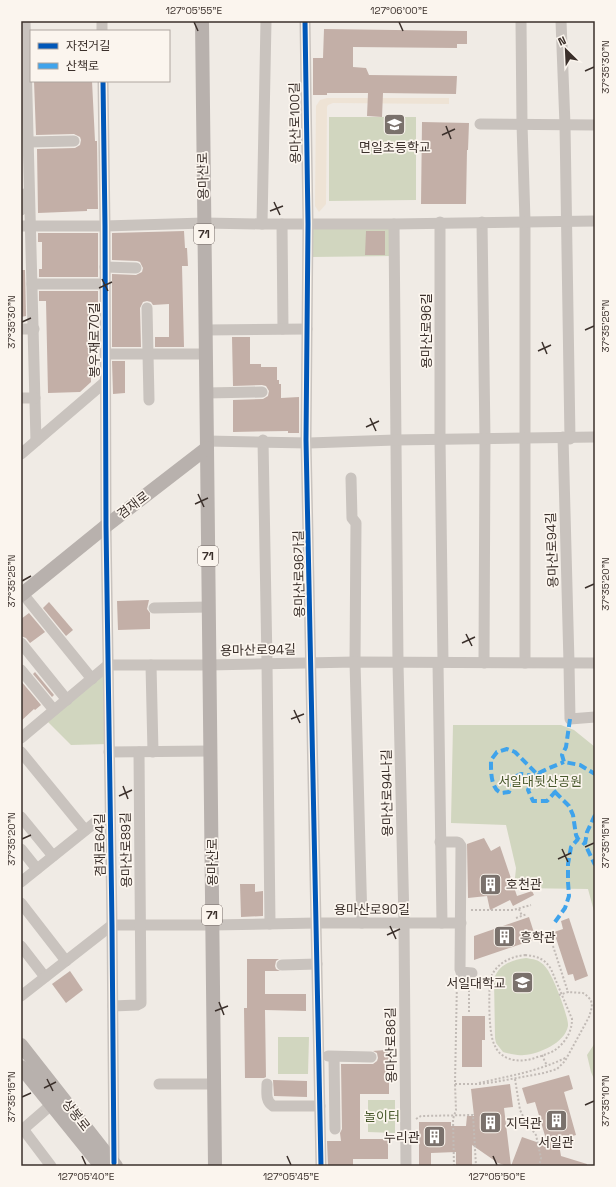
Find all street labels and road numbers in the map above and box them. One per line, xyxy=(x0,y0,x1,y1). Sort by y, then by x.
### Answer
street label: 용마산로100길 xyxy=(286,82,304,164)
street label: 용마산로 xyxy=(194,152,212,200)
road number: 71 xyxy=(194,224,214,244)
street label: 용마산로96길 xyxy=(418,293,435,369)
street label: 봉우재로70길 xyxy=(86,302,103,378)
street label: 겸재로 xyxy=(114,487,152,523)
street label: 용마산로94길 xyxy=(542,512,562,588)
street label: 용마산로96가길 xyxy=(290,530,308,618)
road number: 71 xyxy=(198,546,218,566)
street label: 용마산로94길 xyxy=(220,641,296,659)
street label: 용마산로94나길 xyxy=(378,749,396,837)
street label: 용마산로89길 xyxy=(117,812,135,888)
street label: 겸재로64길 xyxy=(91,813,109,877)
street label: 용마산로 xyxy=(204,838,221,886)
street label: 용마산로90길 xyxy=(334,901,410,918)
road number: 71 xyxy=(202,905,222,925)
street label: 용마산로86길 xyxy=(382,1007,400,1083)
street label: 상봉로 xyxy=(58,1096,94,1134)

